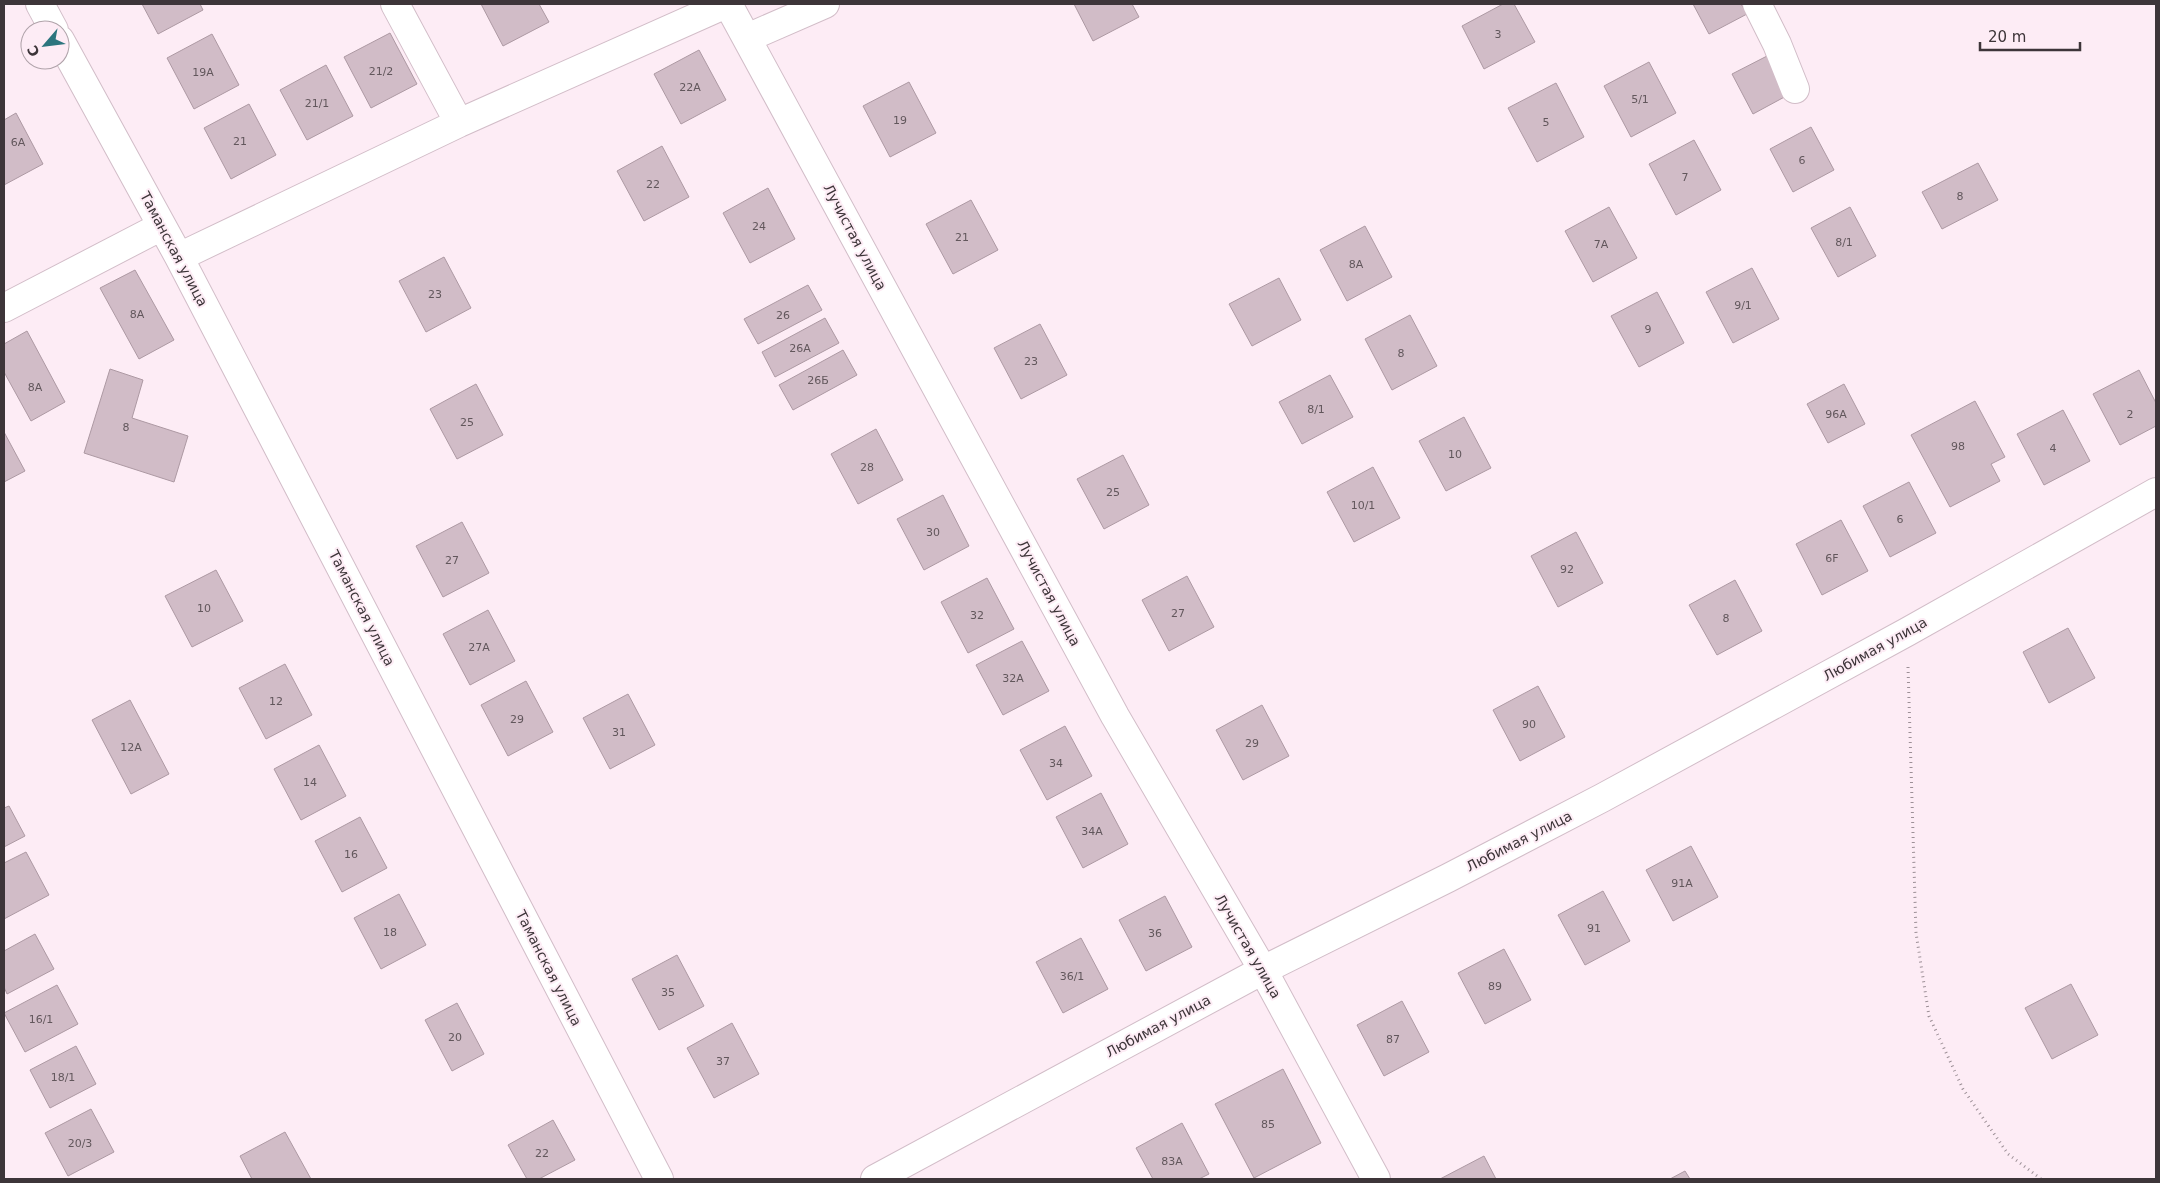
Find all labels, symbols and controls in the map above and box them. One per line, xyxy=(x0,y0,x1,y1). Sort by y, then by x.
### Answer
north arrow xyxy=(20,20,70,70)
scale bar xyxy=(1980,20,2080,52)
house number: 3 xyxy=(1495,28,1502,41)
text: 20 m xyxy=(1988,28,2026,46)
text: С xyxy=(24,43,43,59)
house number: 21/2 xyxy=(369,65,393,78)
house number: 19А xyxy=(192,66,214,79)
house number: 22А xyxy=(679,81,701,94)
house number: 5/1 xyxy=(1631,93,1649,106)
house number: 21/1 xyxy=(305,97,329,110)
house number: 19 xyxy=(893,114,907,127)
house number: 5 xyxy=(1543,116,1550,129)
house number: 21 xyxy=(233,135,247,148)
house number: 6А xyxy=(11,136,26,149)
house number: 6 xyxy=(1799,154,1806,167)
house number: 7 xyxy=(1682,171,1689,184)
house number: 22 xyxy=(646,178,660,191)
street label: Лучистая улица xyxy=(820,181,890,293)
street label: Таманская улица xyxy=(137,188,211,309)
house number: 8 xyxy=(1957,190,1964,203)
house number: 24 xyxy=(752,220,766,233)
house number: 21 xyxy=(955,231,969,244)
house number: 8/1 xyxy=(1835,236,1853,249)
house number: 7А xyxy=(1594,238,1609,251)
house number: 8А xyxy=(1349,258,1364,271)
house number: 23 xyxy=(428,288,442,301)
house number: 9/1 xyxy=(1734,299,1752,312)
house number: 8А xyxy=(130,308,145,321)
house number: 26 xyxy=(776,309,790,322)
house number: 9 xyxy=(1645,323,1652,336)
house number: 26А xyxy=(789,342,811,355)
house number: 8 xyxy=(1398,347,1405,360)
house number: 23 xyxy=(1024,355,1038,368)
house number: 26Б xyxy=(807,374,829,387)
house number: 8А xyxy=(28,381,43,394)
house number: 8/1 xyxy=(1307,403,1325,416)
house number: 96А xyxy=(1825,408,1847,421)
house number: 2 xyxy=(2127,408,2134,421)
house number: 25 xyxy=(460,416,474,429)
house number: 8 xyxy=(123,421,130,434)
house number: 98 xyxy=(1951,440,1965,453)
house number: 4 xyxy=(2050,442,2057,455)
house number: 10 xyxy=(1448,448,1462,461)
house number: 28 xyxy=(860,461,874,474)
house number: 25 xyxy=(1106,486,1120,499)
house number: 10/1 xyxy=(1351,499,1375,512)
house number: 6 xyxy=(1897,513,1904,526)
house number: 30 xyxy=(926,526,940,539)
street label: Лучистая улица xyxy=(1014,537,1084,649)
street label: Таманская улица xyxy=(325,547,398,668)
house number: 6F xyxy=(1825,552,1839,565)
house number: 27 xyxy=(445,554,459,567)
house number: 92 xyxy=(1560,563,1574,576)
house number: 10 xyxy=(197,602,211,615)
house number: 27 xyxy=(1171,607,1185,620)
house number: 32 xyxy=(970,609,984,622)
house number: 8 xyxy=(1723,612,1730,625)
street label: Любимая улица xyxy=(1820,614,1930,684)
house number: 27А xyxy=(468,641,490,654)
house number: 32А xyxy=(1002,672,1024,685)
house number: 12 xyxy=(269,695,283,708)
house number: 29 xyxy=(510,713,524,726)
house number: 90 xyxy=(1522,718,1536,731)
house number: 31 xyxy=(612,726,626,739)
house number: 29 xyxy=(1245,737,1259,750)
house number: 12А xyxy=(120,741,142,754)
house number: 34 xyxy=(1049,757,1063,770)
house number: 14 xyxy=(303,776,317,789)
street label: Любимая улица xyxy=(1463,807,1575,875)
house number: 34А xyxy=(1081,825,1103,838)
house number: 16 xyxy=(344,848,358,861)
house number: 91А xyxy=(1671,877,1693,890)
street label: Лучистая улица xyxy=(1212,891,1284,1001)
street label: Таманская улица xyxy=(512,907,585,1028)
house number: 91 xyxy=(1587,922,1601,935)
house number: 18 xyxy=(383,926,397,939)
house number: 36 xyxy=(1148,927,1162,940)
house number: 36/1 xyxy=(1060,970,1084,983)
house number: 89 xyxy=(1488,980,1502,993)
house number: 35 xyxy=(661,986,675,999)
street label: Любимая улица xyxy=(1103,992,1213,1060)
house number: 16/1 xyxy=(29,1013,53,1026)
house number: 20 xyxy=(448,1031,462,1044)
house number: 87 xyxy=(1386,1033,1400,1046)
house number: 37 xyxy=(716,1055,730,1068)
house number: 18/1 xyxy=(51,1071,75,1084)
house number: 85 xyxy=(1261,1118,1275,1131)
house number: 20/3 xyxy=(68,1137,92,1150)
house number: 22 xyxy=(535,1147,549,1160)
house number: 83А xyxy=(1161,1155,1183,1168)

